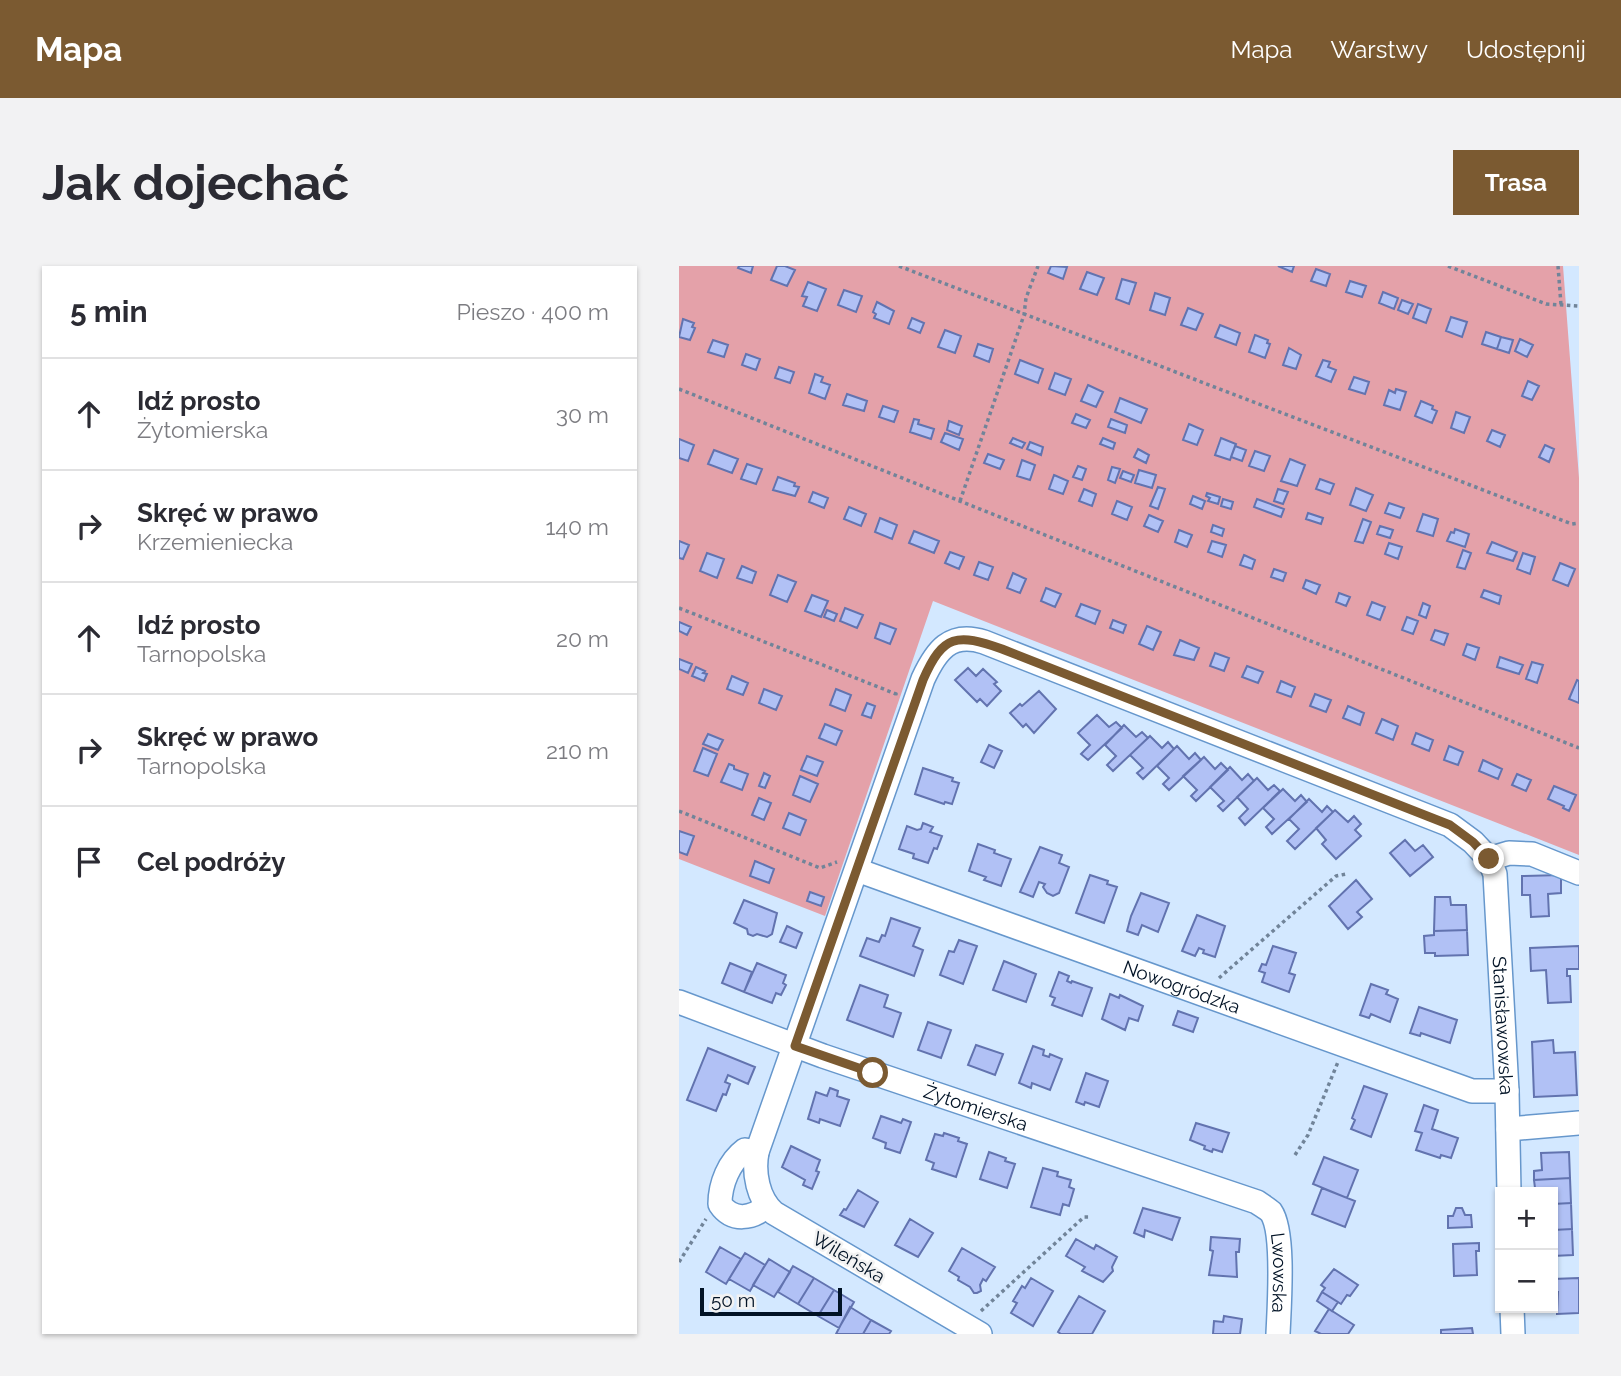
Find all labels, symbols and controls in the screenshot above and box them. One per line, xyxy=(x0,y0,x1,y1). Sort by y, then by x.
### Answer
text: Mapa xyxy=(35,30,122,69)
text: Mapa xyxy=(1231,35,1292,64)
text: Warstwy xyxy=(1330,35,1428,64)
text: Udostępnij xyxy=(1466,35,1586,64)
button: Trasa xyxy=(1453,150,1579,215)
text: Jak dojechać xyxy=(42,154,349,211)
text: 5 min xyxy=(70,294,148,329)
text: Pieszo · 400 m xyxy=(457,298,609,325)
text: Idź prosto xyxy=(137,386,261,416)
icon: ahead xyxy=(70,395,108,433)
text: 30 m xyxy=(556,401,609,428)
text: Żytomierska xyxy=(137,416,268,443)
text: Skręć w prawo xyxy=(137,498,318,528)
icon: right xyxy=(70,507,108,545)
text: 140 m xyxy=(546,513,609,540)
text: Krzemieniecka xyxy=(137,528,293,555)
text: Idź prosto xyxy=(137,610,261,640)
icon: ahead xyxy=(70,619,108,657)
text: 20 m xyxy=(556,625,609,652)
text: Tarnopolska xyxy=(137,640,266,667)
text: Skręć w prawo xyxy=(137,722,318,752)
icon: right xyxy=(70,731,108,769)
text: 210 m xyxy=(546,737,609,764)
text: Tarnopolska xyxy=(137,752,266,779)
icon: arrive xyxy=(70,843,108,881)
route end xyxy=(1473,843,1504,874)
text: Cel podróży xyxy=(137,847,286,877)
street label: Nowogródzka xyxy=(1120,956,1243,1018)
street label: Stanisławowska xyxy=(1489,956,1518,1096)
route start xyxy=(857,1057,888,1088)
street label: Żytomierska xyxy=(921,1080,1031,1135)
map controls xyxy=(1495,1187,1558,1313)
button: + xyxy=(1495,1187,1558,1250)
street label: Wileńska xyxy=(809,1227,889,1287)
street label: Lwowska xyxy=(1267,1231,1291,1314)
button: − xyxy=(1495,1250,1558,1313)
scale bar xyxy=(700,1285,842,1317)
text: 50 m xyxy=(711,1289,755,1311)

